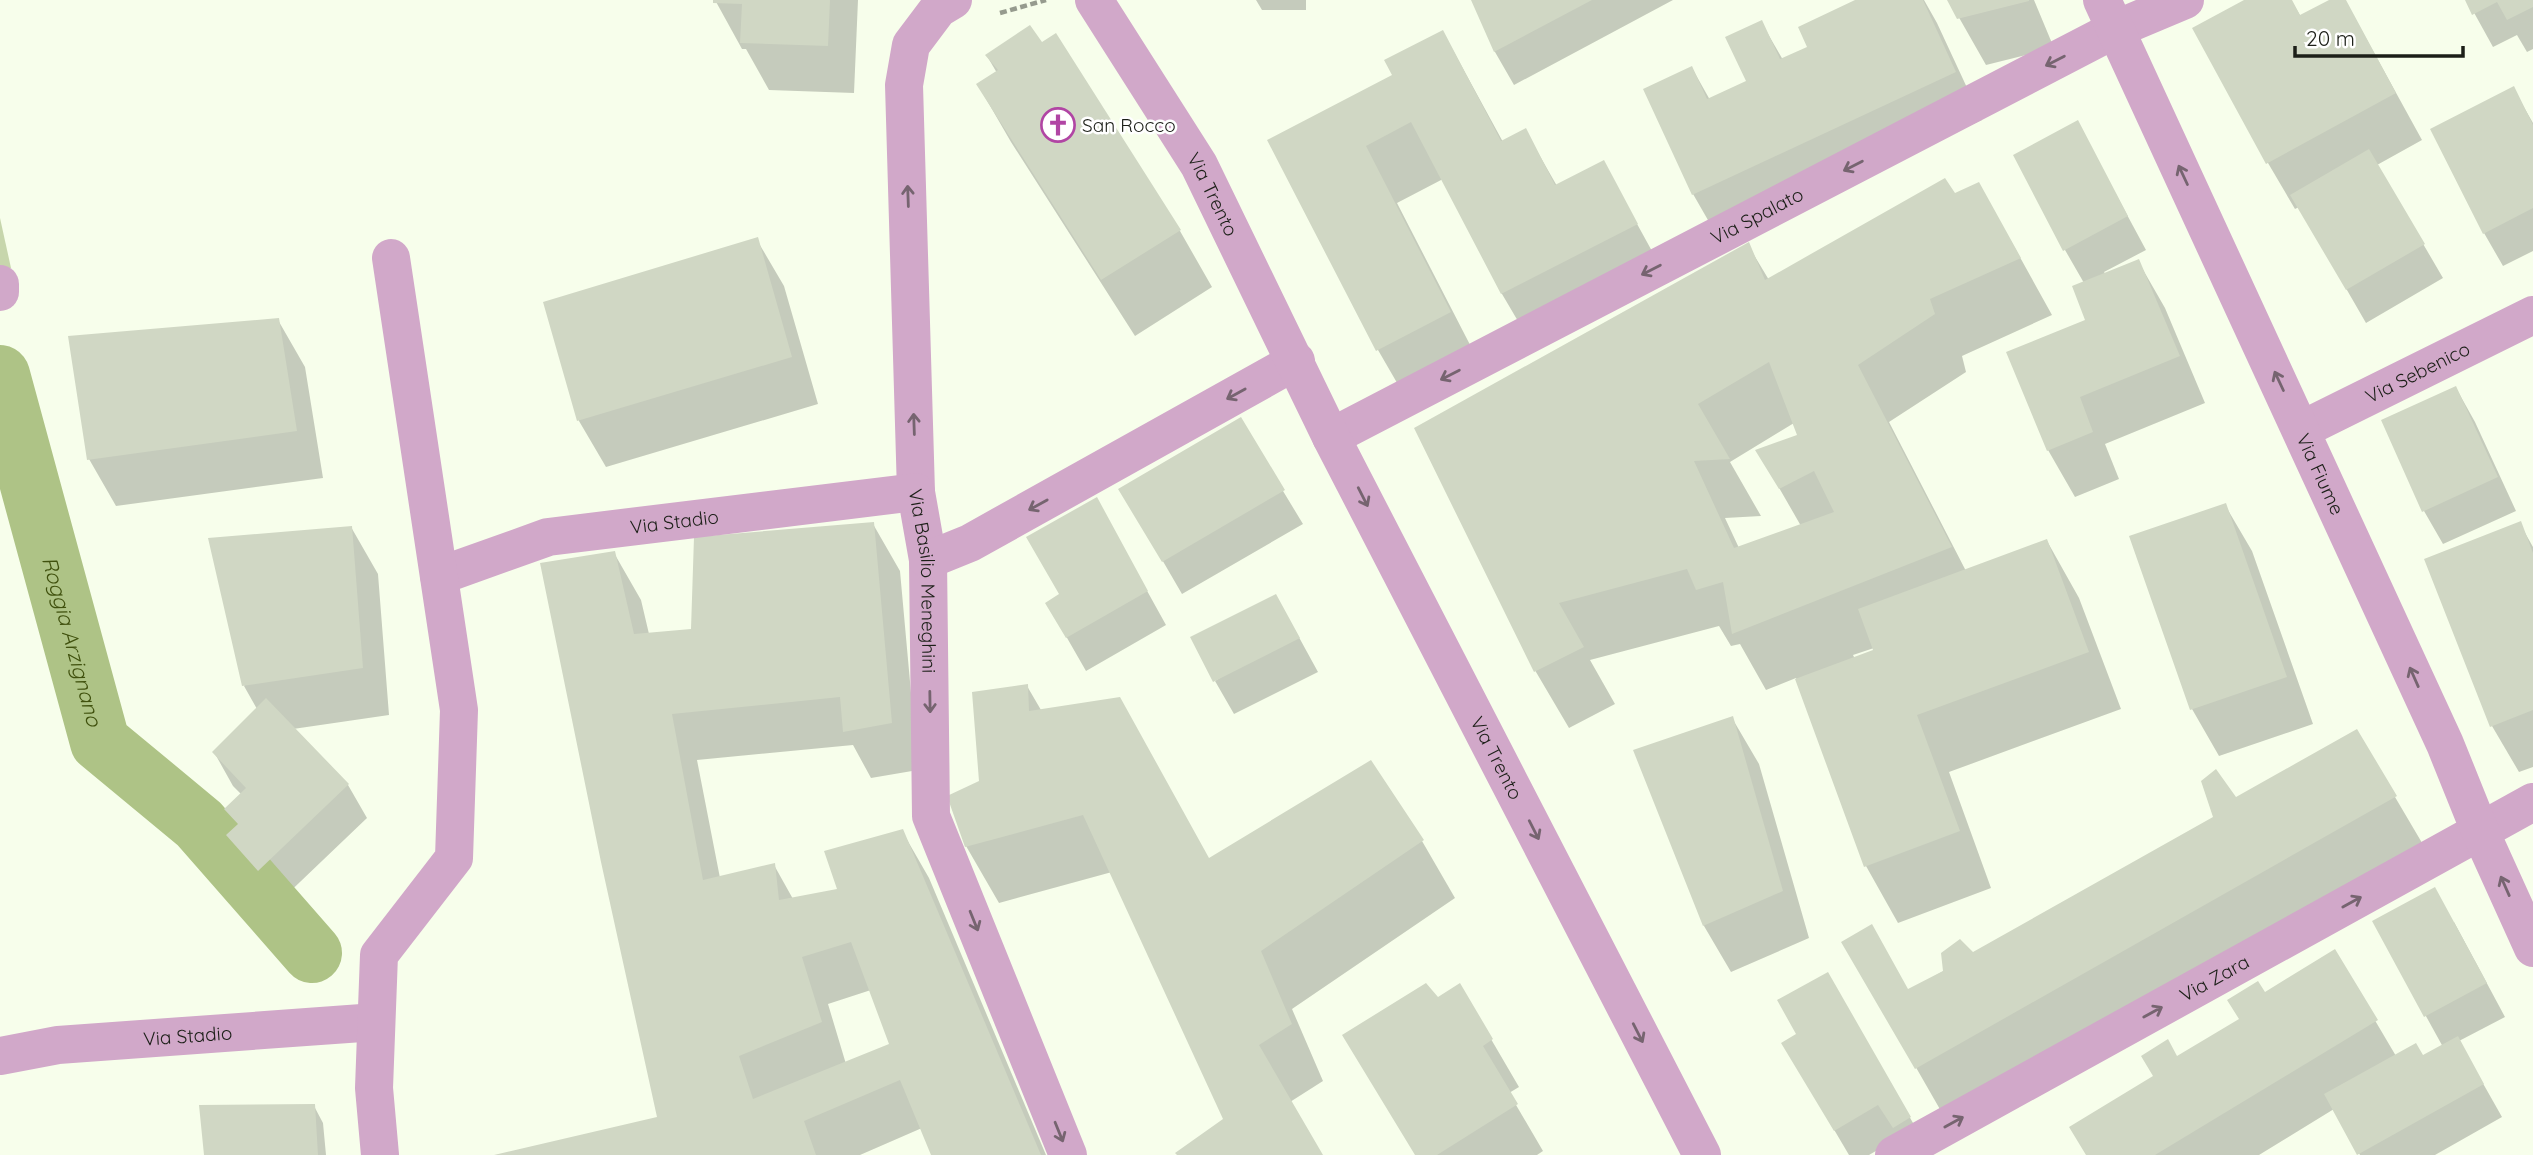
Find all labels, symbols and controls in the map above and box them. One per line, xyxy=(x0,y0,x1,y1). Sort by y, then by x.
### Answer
scale bar xyxy=(2295,14,2463,58)
text: 20 m xyxy=(2306,25,2355,51)
one-way arrow xyxy=(2045,54,2066,68)
church icon: San Rocco xyxy=(1039,106,1077,144)
place label: San Rocco xyxy=(1082,113,1176,137)
street label: Via Trento xyxy=(1182,148,1244,240)
one-way arrow xyxy=(1843,159,1864,173)
one-way arrow xyxy=(2176,165,2189,186)
street label: Via Spalato xyxy=(1707,182,1807,250)
one-way arrow xyxy=(901,185,914,208)
one-way arrow xyxy=(1642,264,1662,278)
street label: Via Sebenico xyxy=(2361,336,2474,408)
one-way arrow xyxy=(1440,369,1460,383)
one-way arrow xyxy=(2272,371,2285,392)
one-way arrow xyxy=(1227,387,1247,401)
one-way arrow xyxy=(908,412,921,435)
street label: Via Fiume xyxy=(2291,429,2350,519)
one-way arrow xyxy=(1356,486,1370,507)
street label: Via Basilio Meneghini xyxy=(904,487,941,673)
one-way arrow xyxy=(1028,498,1048,512)
street label: Via Stadio xyxy=(629,504,720,539)
water label: Roggia Arzignano xyxy=(37,553,108,730)
one-way arrow xyxy=(2407,667,2420,688)
one-way arrow xyxy=(923,690,936,713)
street label: Via Trento xyxy=(1465,712,1528,803)
one-way arrow xyxy=(1528,819,1541,840)
one-way arrow xyxy=(2498,876,2511,897)
one-way arrow xyxy=(2341,895,2362,908)
one-way arrow xyxy=(968,910,981,932)
street label: Via Zara xyxy=(2175,949,2253,1007)
one-way arrow xyxy=(2142,1005,2162,1019)
street label: Via Stadio xyxy=(142,1020,233,1051)
one-way arrow xyxy=(1632,1022,1645,1043)
one-way arrow xyxy=(1943,1115,1963,1129)
one-way arrow xyxy=(1054,1121,1067,1142)

